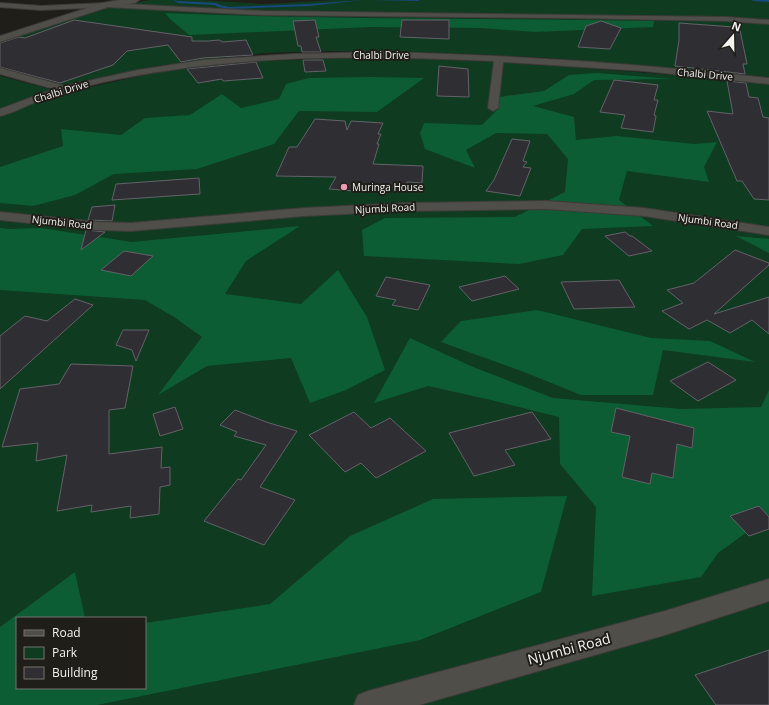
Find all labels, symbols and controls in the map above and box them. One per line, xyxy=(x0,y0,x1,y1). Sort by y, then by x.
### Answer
north arrow xyxy=(713,16,753,56)
text: N xyxy=(730,18,743,35)
street label: Chalbi Drive xyxy=(353,48,409,62)
street label: Chalbi Drive xyxy=(676,65,734,83)
street label: Chalbi Drive xyxy=(32,76,90,106)
place label: Muringa House xyxy=(352,180,424,194)
marker: Muringa House xyxy=(339,182,349,192)
street label: Njumbi Road xyxy=(354,199,416,217)
street label: Njumbi Road xyxy=(677,210,739,232)
street label: Njumbi Road xyxy=(31,212,93,232)
legend xyxy=(16,617,146,689)
text: Road xyxy=(52,624,81,641)
street label: Njumbi Road xyxy=(525,628,612,669)
text: Park xyxy=(52,644,78,661)
text: Building xyxy=(52,664,98,681)

